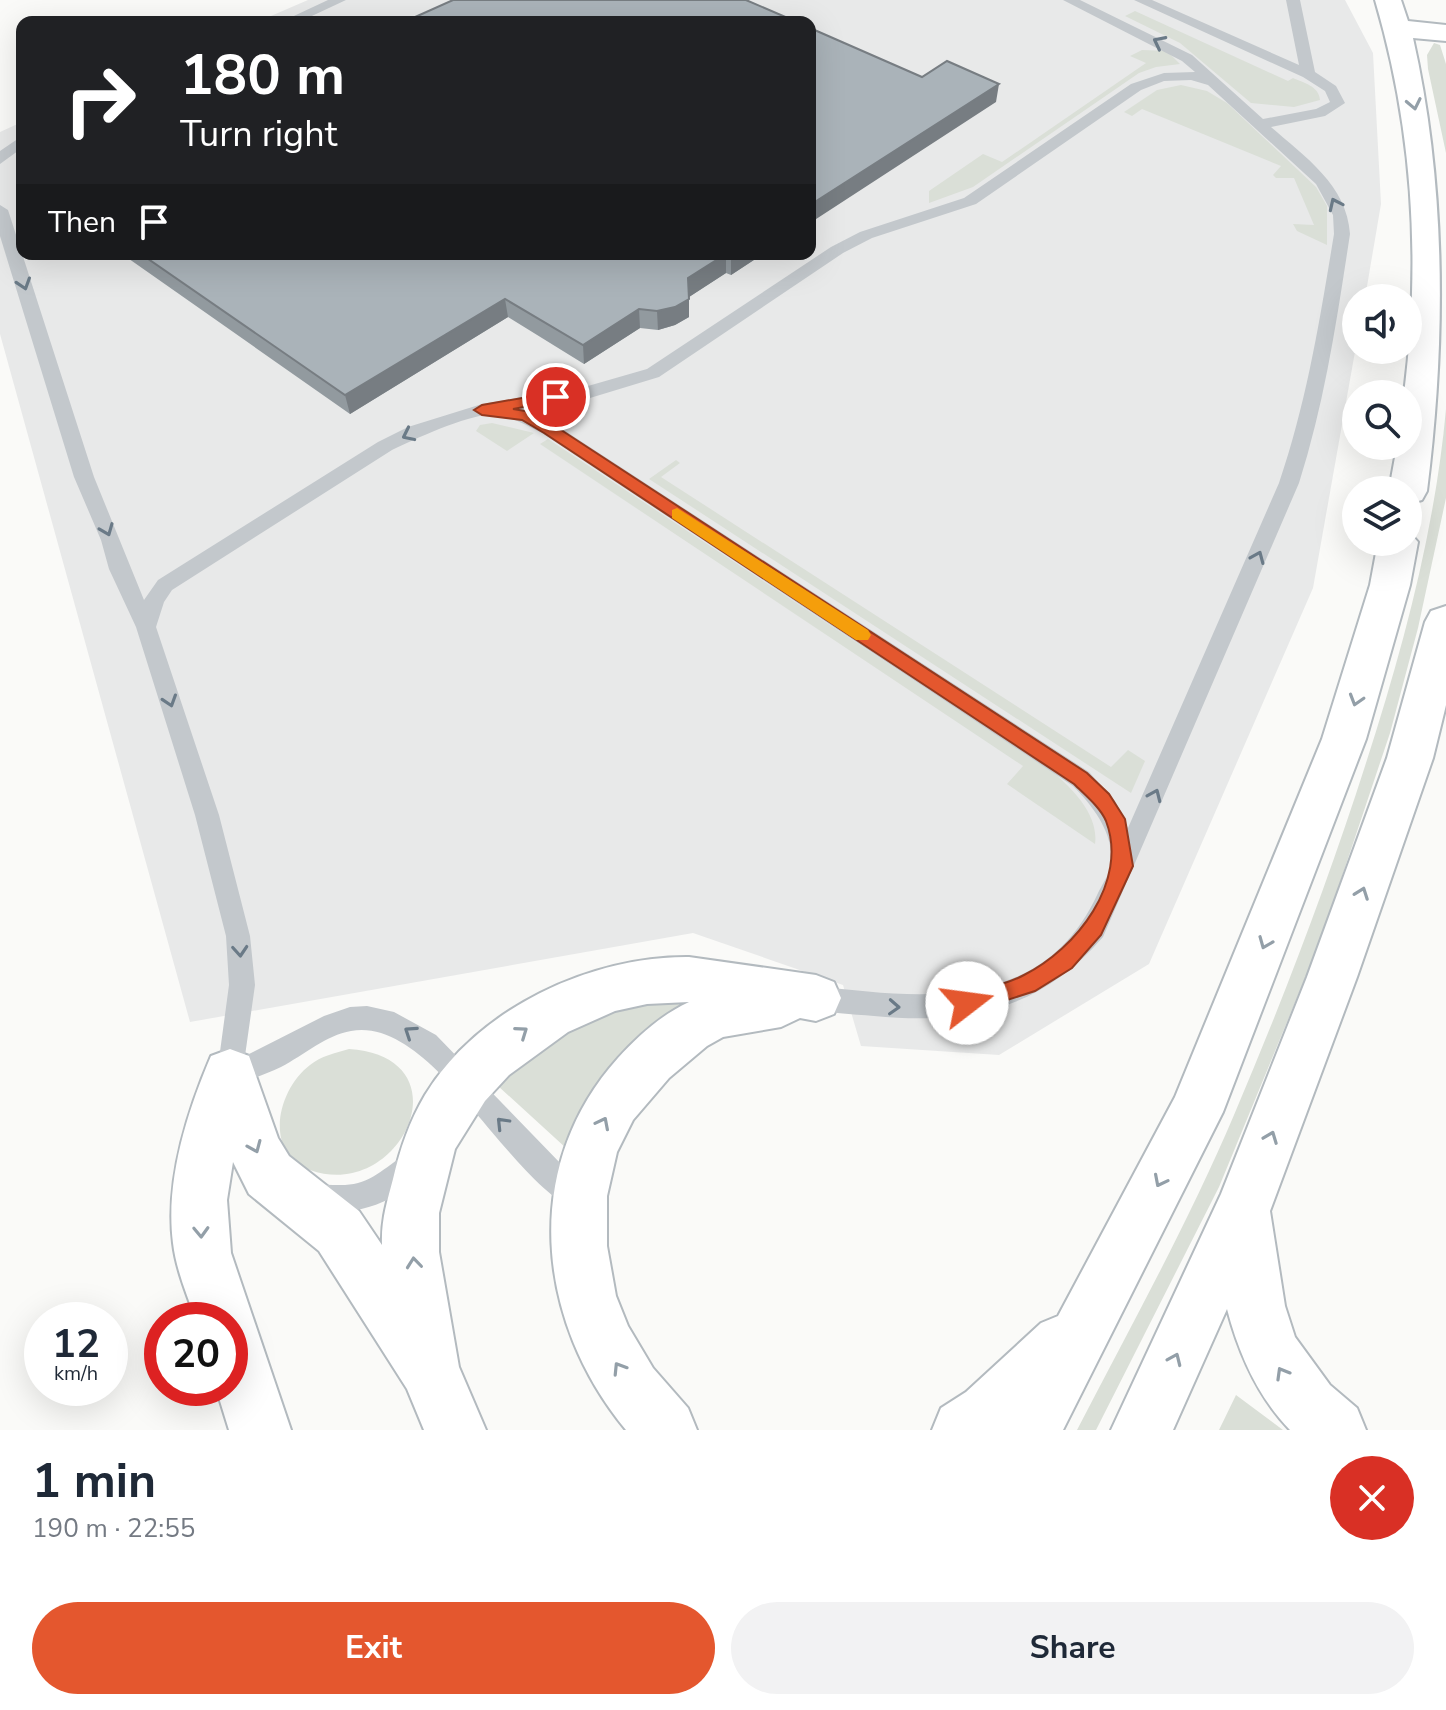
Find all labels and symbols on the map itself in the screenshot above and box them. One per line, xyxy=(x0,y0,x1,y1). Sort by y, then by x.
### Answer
one-way arrow xyxy=(1152,36,1167,51)
one-way arrow xyxy=(1405,97,1422,111)
one-way arrow xyxy=(1329,198,1345,213)
one-way arrow xyxy=(15,277,31,290)
pin xyxy=(522,363,590,431)
one-way arrow xyxy=(402,425,417,441)
one-way arrow xyxy=(97,522,113,536)
one-way arrow xyxy=(1248,551,1265,565)
one-way arrow xyxy=(1349,692,1365,706)
one-way arrow xyxy=(161,693,177,707)
one-way arrow xyxy=(1145,789,1161,803)
one-way arrow xyxy=(1352,887,1369,901)
one-way arrow xyxy=(1258,935,1275,949)
one-way arrow xyxy=(231,945,248,958)
position arrow xyxy=(925,961,1009,1045)
one-way arrow xyxy=(888,998,901,1015)
one-way arrow xyxy=(404,1026,418,1041)
one-way arrow xyxy=(514,1028,528,1042)
one-way arrow xyxy=(593,1116,608,1131)
one-way arrow xyxy=(497,1118,511,1132)
one-way arrow xyxy=(1261,1131,1278,1145)
one-way arrow xyxy=(245,1139,261,1154)
one-way arrow xyxy=(1155,1172,1170,1187)
one-way arrow xyxy=(192,1226,209,1239)
one-way arrow xyxy=(405,1256,422,1269)
speed limit sign: 20 xyxy=(144,1302,248,1406)
one-way arrow xyxy=(1165,1353,1181,1367)
one-way arrow xyxy=(613,1362,629,1377)
one-way arrow xyxy=(1276,1368,1292,1382)

